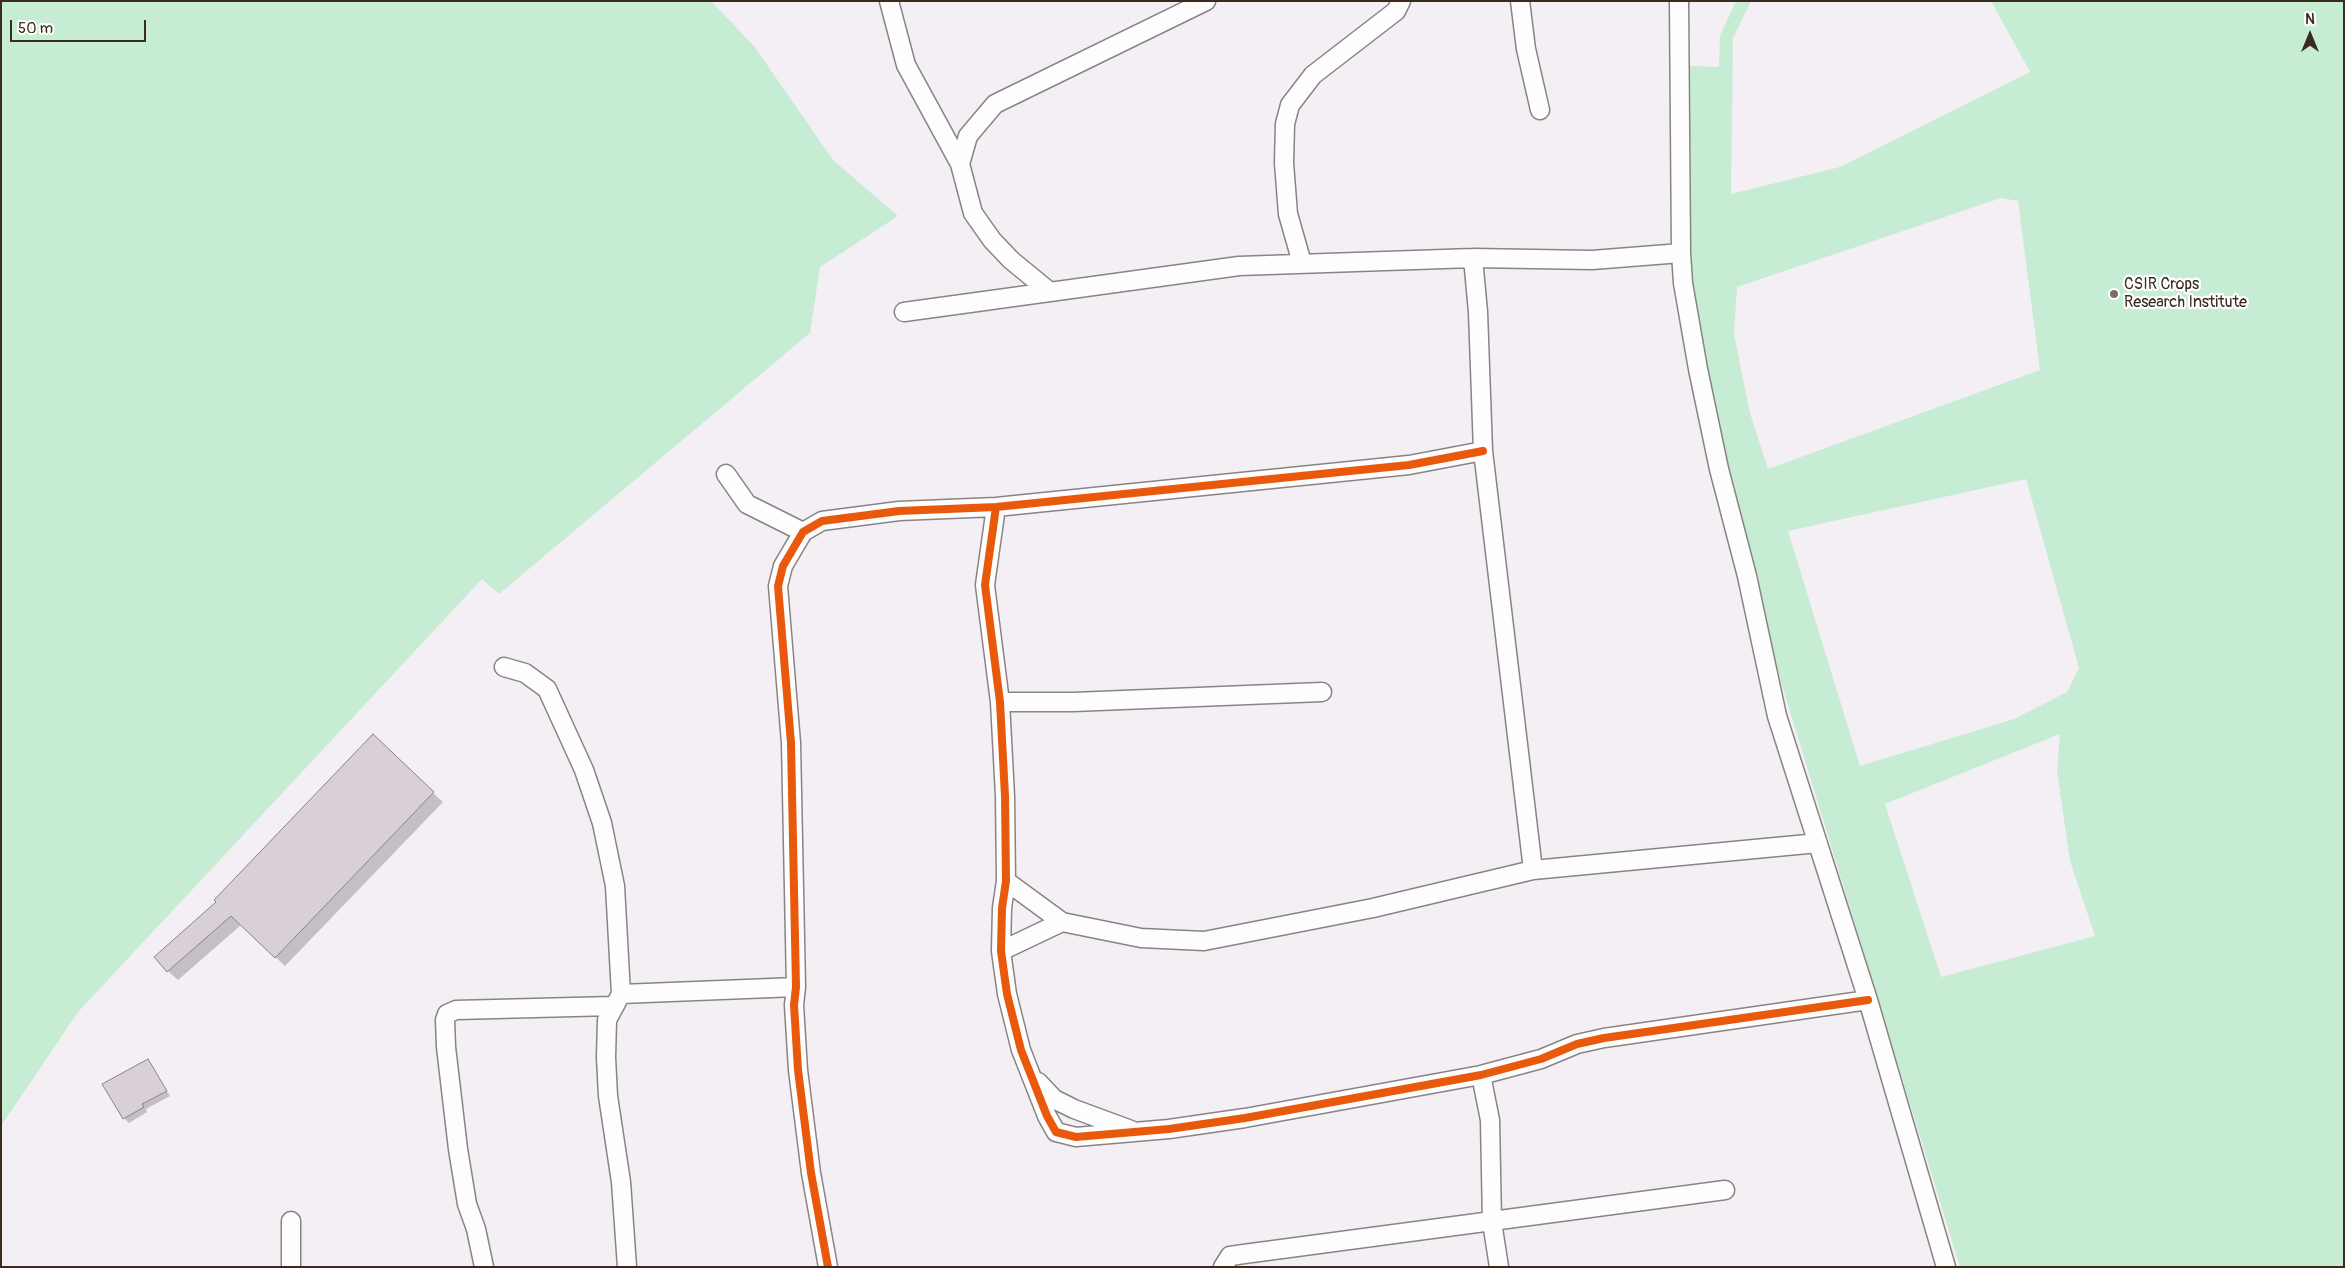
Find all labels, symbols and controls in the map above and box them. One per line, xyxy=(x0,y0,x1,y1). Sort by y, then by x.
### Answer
scale bar xyxy=(12,10,149,42)
north arrow xyxy=(2285,10,2335,60)
text: N xyxy=(2305,11,2315,28)
text: 50 m xyxy=(18,19,53,38)
place label: CSIR Crops Research Institute xyxy=(2124,275,2247,313)
marker: CSIR Crops Research Institute xyxy=(2108,288,2120,300)

